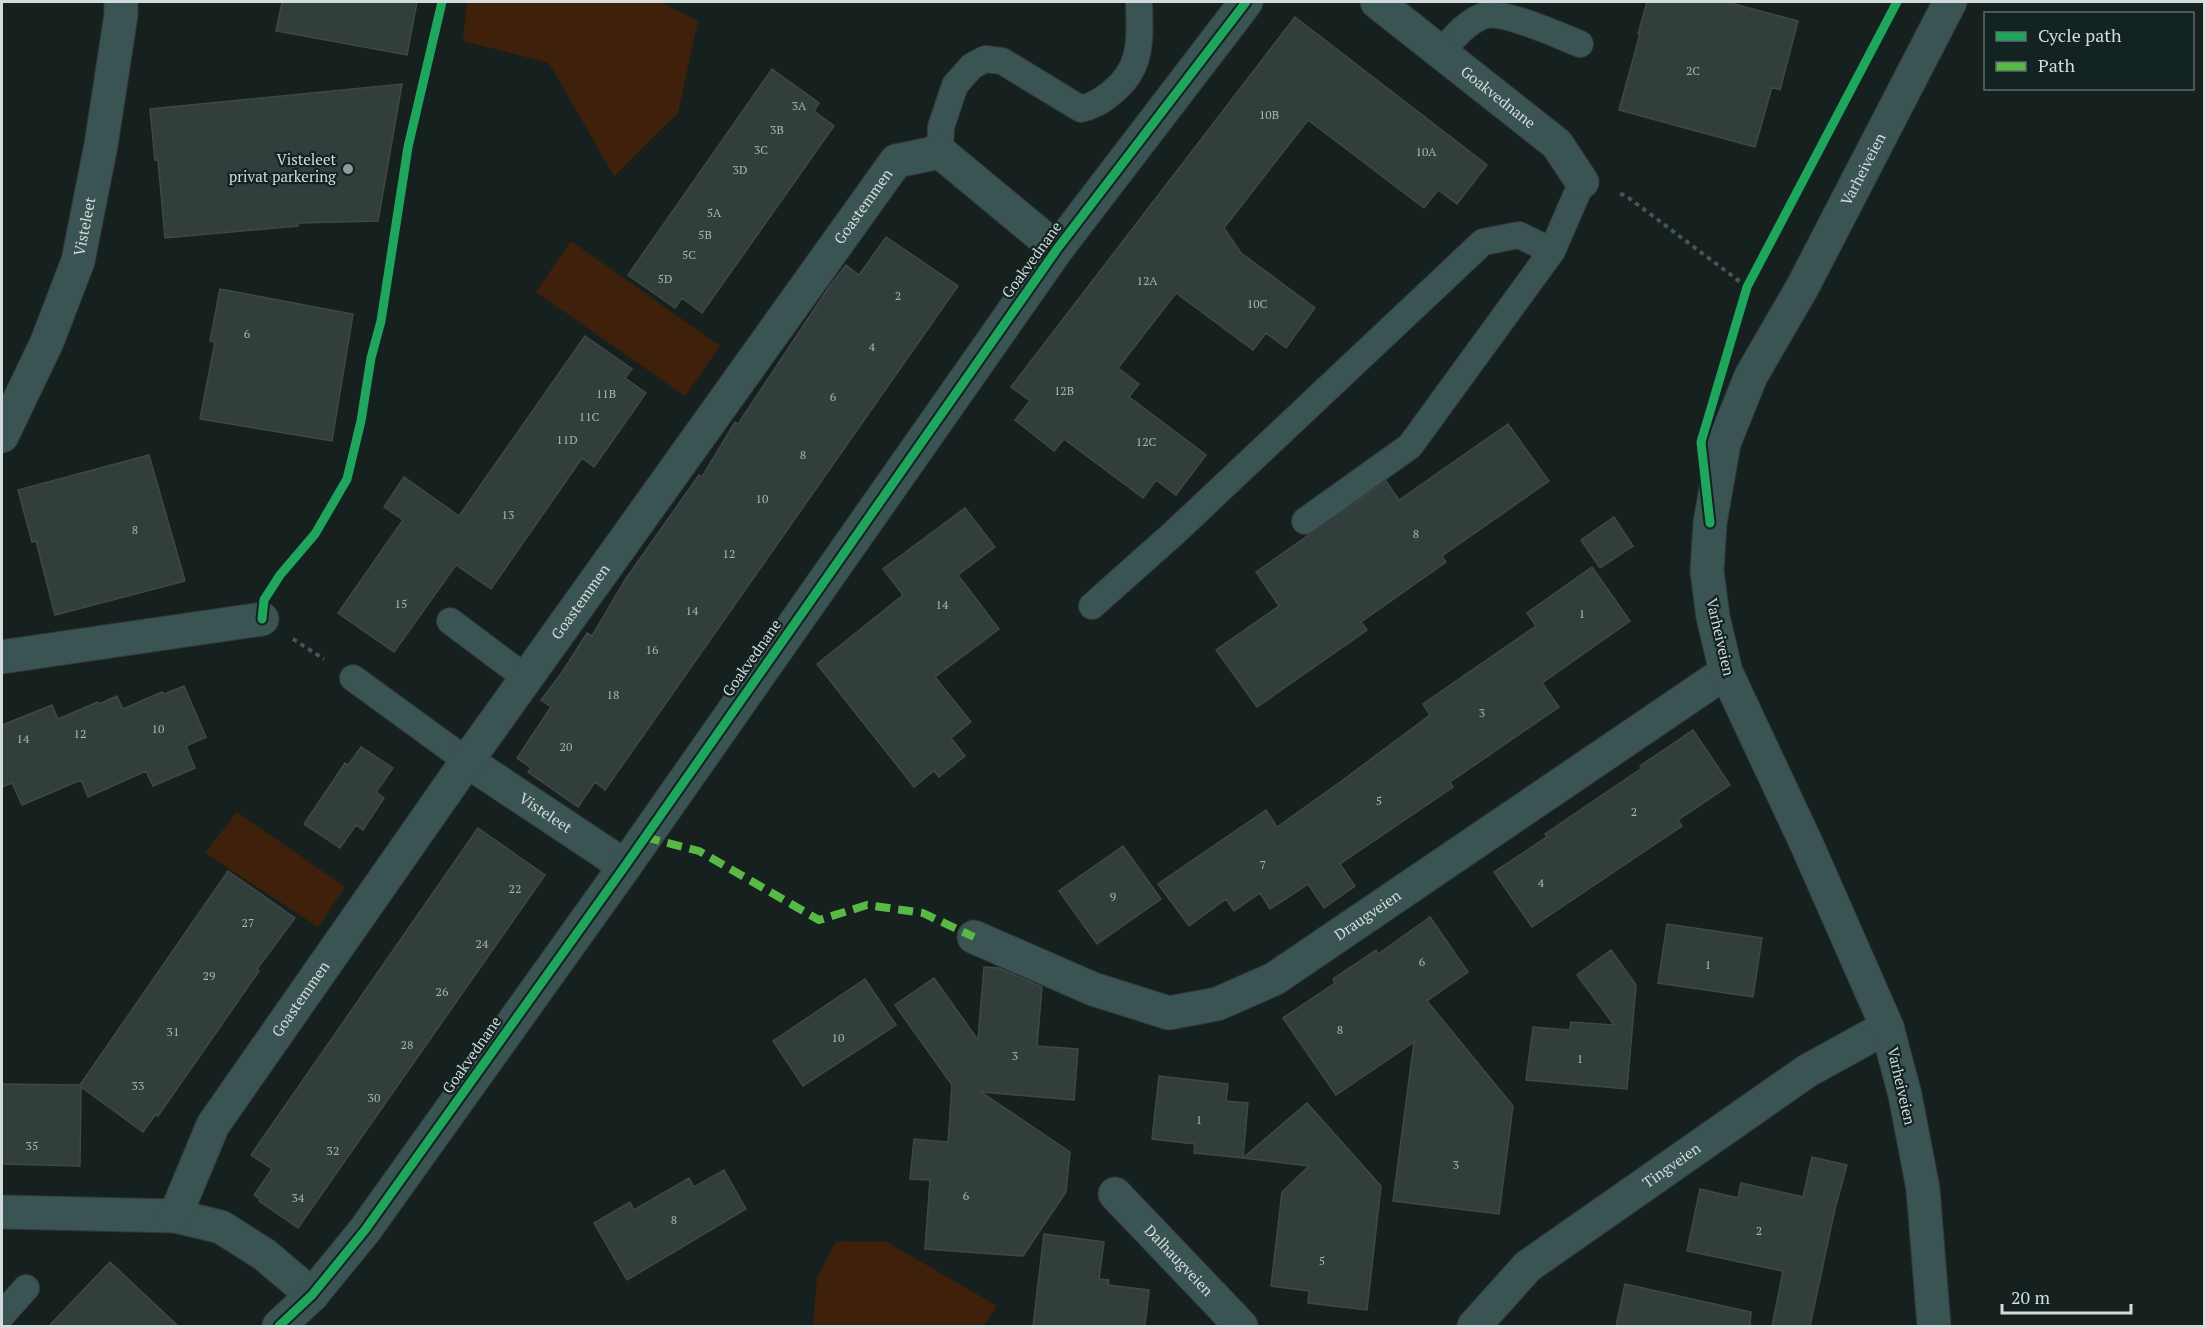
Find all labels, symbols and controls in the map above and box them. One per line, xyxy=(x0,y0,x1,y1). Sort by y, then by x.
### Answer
legend xyxy=(1984,12,2194,90)
text: Cycle path xyxy=(2038,23,2122,47)
text: Path xyxy=(2038,53,2075,77)
street label: Goakvednane xyxy=(1457,61,1540,132)
house number: 2C xyxy=(1686,63,1700,78)
house number: 3A xyxy=(792,98,807,113)
house number: 10B xyxy=(1259,107,1279,122)
house number: 3B xyxy=(770,122,784,137)
street label: Varheiveien xyxy=(1835,129,1890,209)
house number: 3C xyxy=(754,142,768,157)
house number: 10A xyxy=(1416,144,1437,159)
place label: Visteleet privat parkering xyxy=(229,149,337,186)
marker: Visteleet privat parkering xyxy=(341,162,355,176)
house number: 3D xyxy=(733,162,747,177)
street label: Goastemmen xyxy=(829,164,896,248)
street label: Visteleet xyxy=(68,195,100,258)
house number: 5A xyxy=(707,205,722,220)
street label: Goakvednane xyxy=(997,217,1066,302)
house number: 5B xyxy=(698,227,712,242)
house number: 5C xyxy=(682,247,696,262)
house number: 5D xyxy=(658,271,672,286)
house number: 12A xyxy=(1137,273,1158,288)
house number: 2 xyxy=(895,288,901,303)
house number: 10C xyxy=(1247,296,1268,311)
house number: 6 xyxy=(244,326,251,341)
house number: 4 xyxy=(869,339,876,354)
house number: 12B xyxy=(1054,383,1074,398)
house number: 11B xyxy=(596,386,616,401)
house number: 6 xyxy=(830,389,837,404)
house number: 11C xyxy=(579,409,600,424)
house number: 11D xyxy=(556,432,578,447)
house number: 12C xyxy=(1136,434,1157,449)
house number: 8 xyxy=(800,447,806,462)
house number: 10 xyxy=(756,491,768,506)
house number: 13 xyxy=(502,507,514,522)
house number: 8 xyxy=(132,522,138,537)
house number: 8 xyxy=(1413,526,1419,541)
house number: 12 xyxy=(723,546,735,561)
street label: Goastemmen xyxy=(546,560,614,643)
house number: 15 xyxy=(395,596,407,611)
street label: Varheiveien xyxy=(1702,596,1740,678)
house number: 14 xyxy=(936,597,949,612)
house number: 14 xyxy=(686,603,699,618)
house number: 1 xyxy=(1579,606,1585,621)
street label: Goakvednane xyxy=(717,615,785,700)
house number: 16 xyxy=(646,642,659,657)
house number: 18 xyxy=(607,687,619,702)
house number: 3 xyxy=(1479,705,1485,720)
house number: 10 xyxy=(152,721,164,736)
house number: 12 xyxy=(74,726,86,741)
house number: 14 xyxy=(17,731,30,746)
house number: 20 xyxy=(560,739,572,754)
street label: Visteleet xyxy=(515,787,577,837)
house number: 5 xyxy=(1376,793,1382,808)
house number: 2 xyxy=(1631,804,1637,819)
house number: 7 xyxy=(1260,857,1266,872)
house number: 4 xyxy=(1538,875,1545,890)
house number: 22 xyxy=(509,881,521,896)
street label: Draugveien xyxy=(1330,885,1404,944)
house number: 9 xyxy=(1110,889,1116,904)
house number: 27 xyxy=(242,915,254,930)
house number: 24 xyxy=(476,936,489,951)
house number: 6 xyxy=(1419,954,1426,969)
street label: Goastemmen xyxy=(267,957,333,1041)
house number: 1 xyxy=(1705,957,1711,972)
house number: 29 xyxy=(203,968,215,983)
house number: 26 xyxy=(436,984,449,999)
street label: Goakvednane xyxy=(437,1012,505,1097)
house number: 8 xyxy=(1337,1022,1343,1037)
house number: 31 xyxy=(167,1024,179,1039)
house number: 10 xyxy=(832,1030,844,1045)
house number: 28 xyxy=(401,1037,413,1052)
street label: Varheiveien xyxy=(1883,1045,1921,1127)
house number: 3 xyxy=(1012,1048,1018,1063)
house number: 1 xyxy=(1577,1051,1583,1066)
house number: 33 xyxy=(132,1078,144,1093)
house number: 30 xyxy=(368,1090,380,1105)
house number: 1 xyxy=(1196,1112,1202,1127)
street label: Tingveien xyxy=(1638,1137,1704,1192)
house number: 35 xyxy=(26,1138,38,1153)
house number: 32 xyxy=(327,1143,339,1158)
house number: 3 xyxy=(1453,1157,1459,1172)
house number: 6 xyxy=(963,1188,970,1203)
house number: 34 xyxy=(292,1190,305,1205)
house number: 8 xyxy=(671,1212,677,1227)
street label: Dalhaugveien xyxy=(1140,1220,1218,1300)
house number: 2 xyxy=(1756,1223,1762,1238)
house number: 5 xyxy=(1319,1253,1325,1268)
scale bar xyxy=(2002,1277,2131,1315)
text: 20 m xyxy=(2011,1285,2051,1309)

